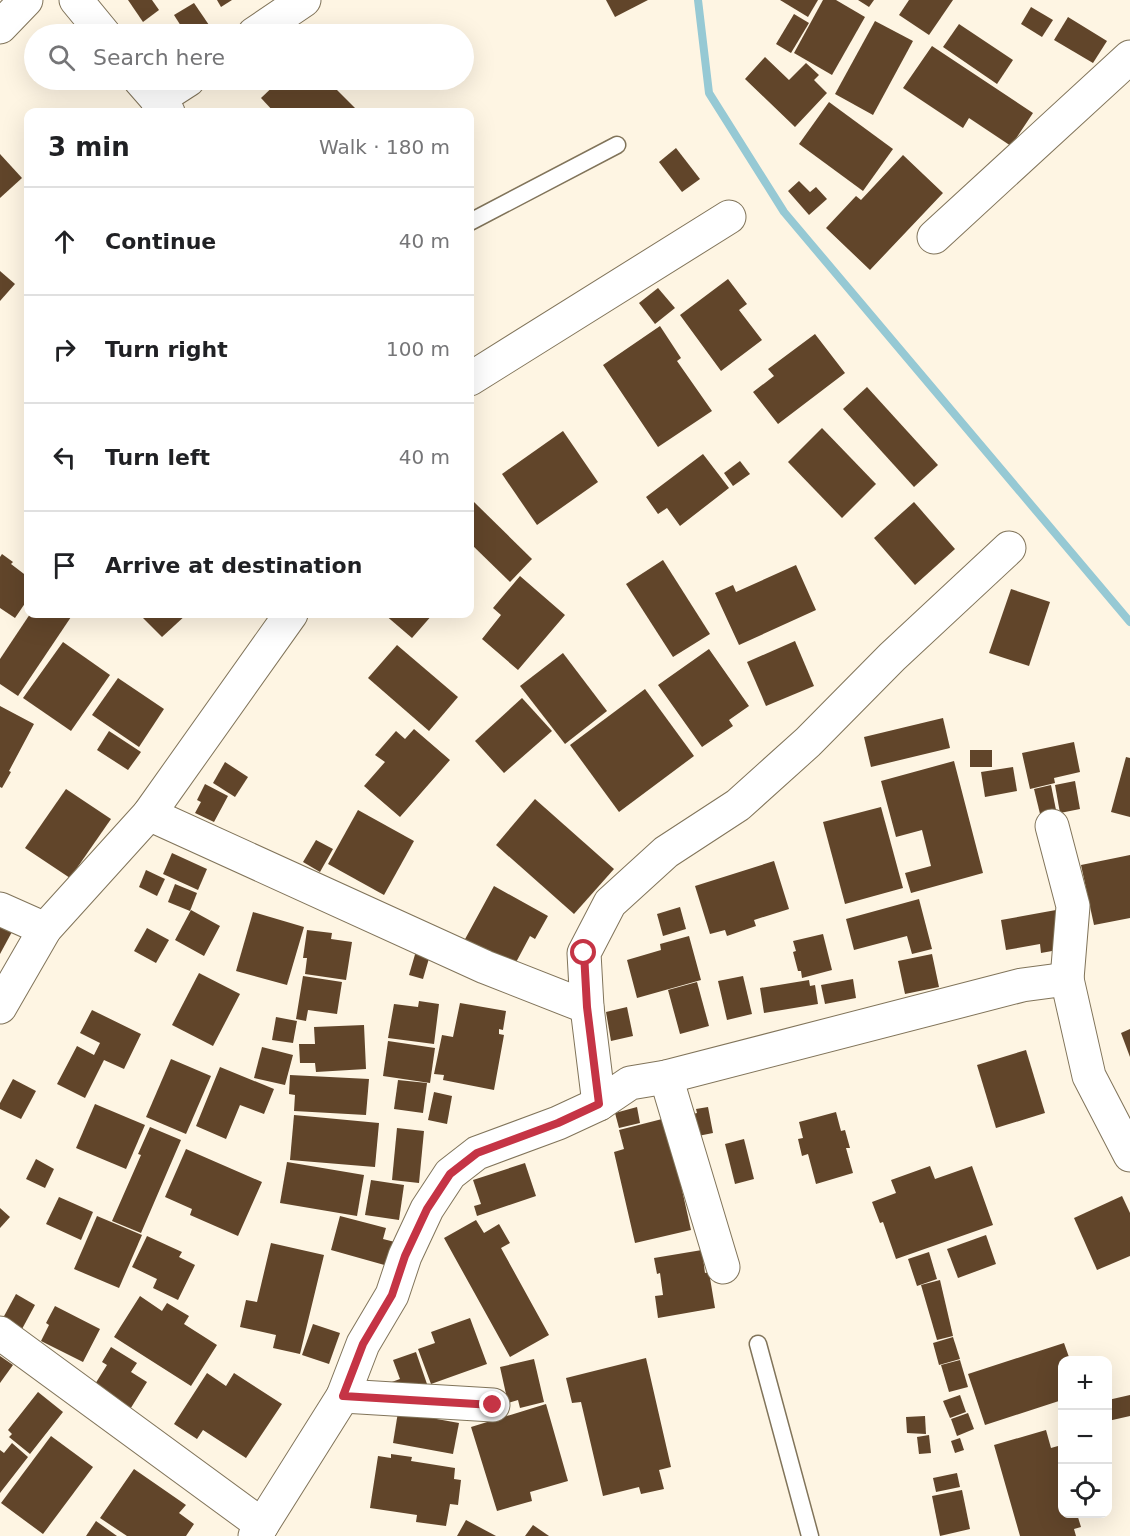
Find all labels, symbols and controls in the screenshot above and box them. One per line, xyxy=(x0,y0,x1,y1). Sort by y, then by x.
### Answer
search box xyxy=(24,24,474,90)
icon: search xyxy=(45,41,78,74)
text: Search here xyxy=(93,45,225,70)
text: 3 min xyxy=(48,132,130,162)
text: Walk · 180 m xyxy=(319,135,450,159)
icon: ahead xyxy=(48,225,81,258)
text: Continue xyxy=(105,229,216,254)
text: 40 m xyxy=(399,229,450,253)
icon: right xyxy=(48,333,81,366)
text: Turn right xyxy=(105,337,228,362)
text: 100 m xyxy=(386,337,450,361)
icon: left xyxy=(48,441,81,474)
text: Turn left xyxy=(105,445,210,470)
text: 40 m xyxy=(399,445,450,469)
icon: arrive xyxy=(48,549,81,582)
text: Arrive at destination xyxy=(105,553,362,578)
route start xyxy=(570,939,596,965)
map controls xyxy=(1058,1356,1112,1518)
button: + xyxy=(1058,1356,1112,1410)
route end xyxy=(479,1391,505,1417)
button: − xyxy=(1058,1410,1112,1464)
button: locate xyxy=(1058,1464,1112,1518)

